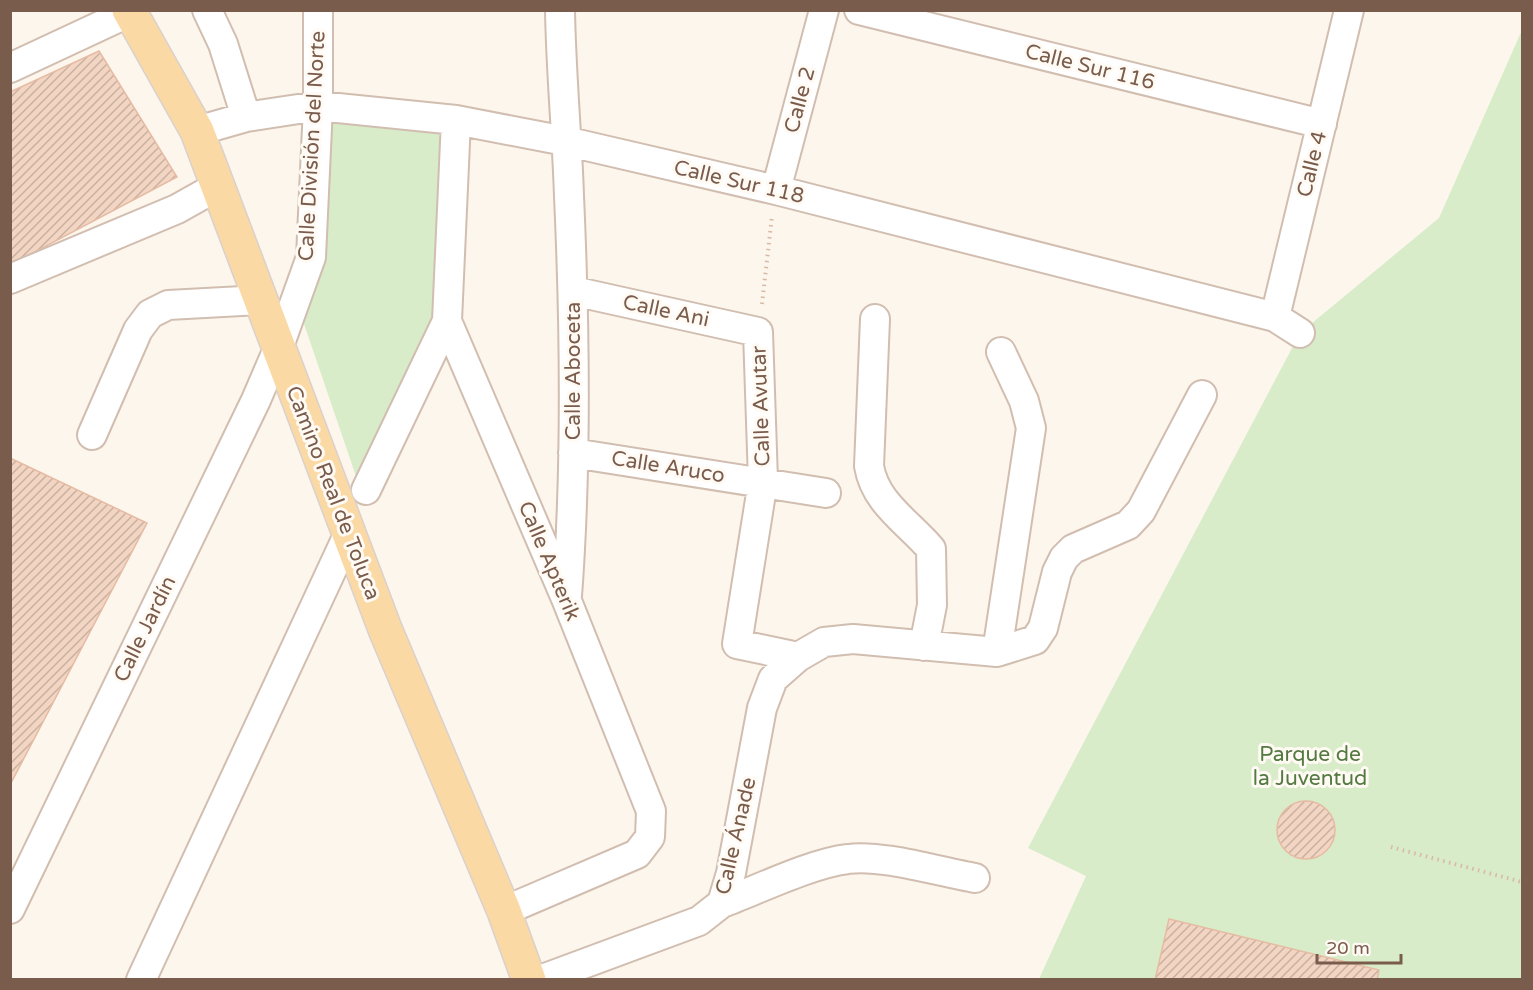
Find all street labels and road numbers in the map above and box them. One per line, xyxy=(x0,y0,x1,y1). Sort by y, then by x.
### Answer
street label: Calle División del Norte xyxy=(293,30,331,262)
street label: Calle Sur 116 xyxy=(1023,39,1157,95)
street label: Calle 2 xyxy=(779,64,821,136)
street label: Calle 4 xyxy=(1292,128,1332,200)
street label: Calle Sur 118 xyxy=(671,155,807,209)
street label: Calle Ani xyxy=(620,290,712,332)
street label: Calle Aboceta xyxy=(561,302,586,440)
street label: Calle Avutar xyxy=(746,345,776,467)
street label: Camino Real de Toluca xyxy=(281,383,385,603)
street label: Calle Aruco xyxy=(610,446,726,488)
street label: Calle Apterik xyxy=(513,497,585,625)
street label: Calle Jardín xyxy=(109,572,181,686)
street label: Calle Ánade xyxy=(710,775,762,897)

